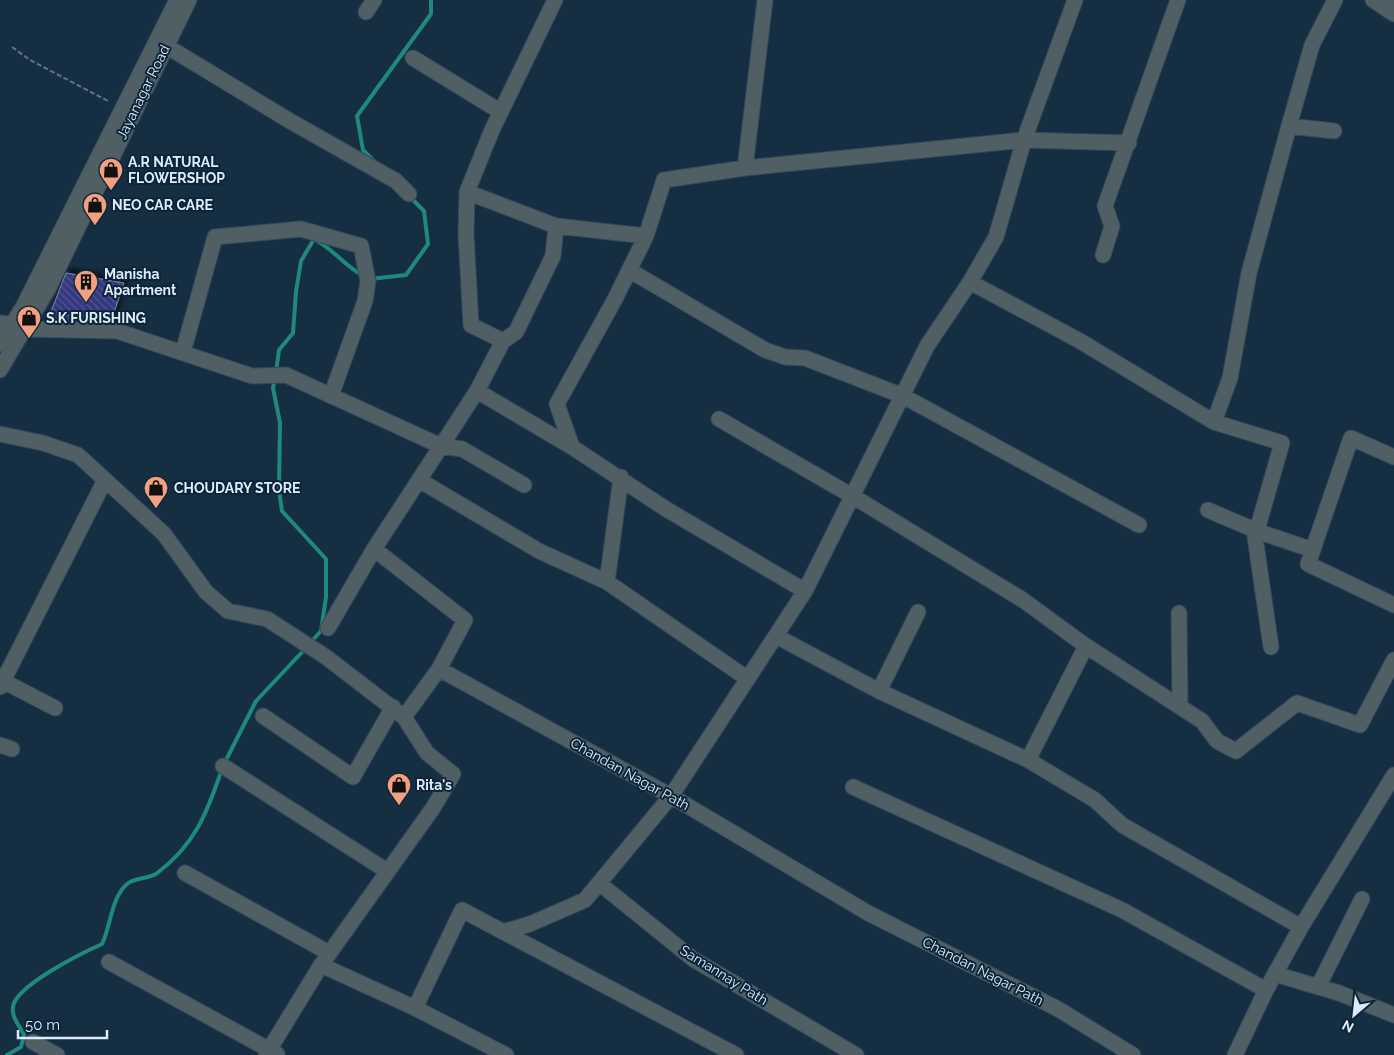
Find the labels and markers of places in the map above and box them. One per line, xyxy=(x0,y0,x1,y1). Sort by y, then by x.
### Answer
place label: A.R NATURAL FLOWERSHOP xyxy=(128,154,225,186)
shop icon: A.R NATURAL FLOWERSHOP xyxy=(98,157,124,191)
shop icon: NEO CAR CARE xyxy=(82,192,108,226)
place label: NEO CAR CARE xyxy=(112,197,213,213)
place label: Manisha Apartment xyxy=(104,266,177,298)
building icon: Manisha Apartment xyxy=(73,269,99,303)
shop icon: S.K FURISHING xyxy=(16,305,42,339)
place label: S.K FURISHING xyxy=(46,310,146,326)
shop icon: CHOUDARY STORE xyxy=(143,475,169,509)
place label: CHOUDARY STORE xyxy=(174,480,300,496)
shop icon: Rita's xyxy=(386,772,412,806)
place label: Rita's xyxy=(416,777,452,793)

